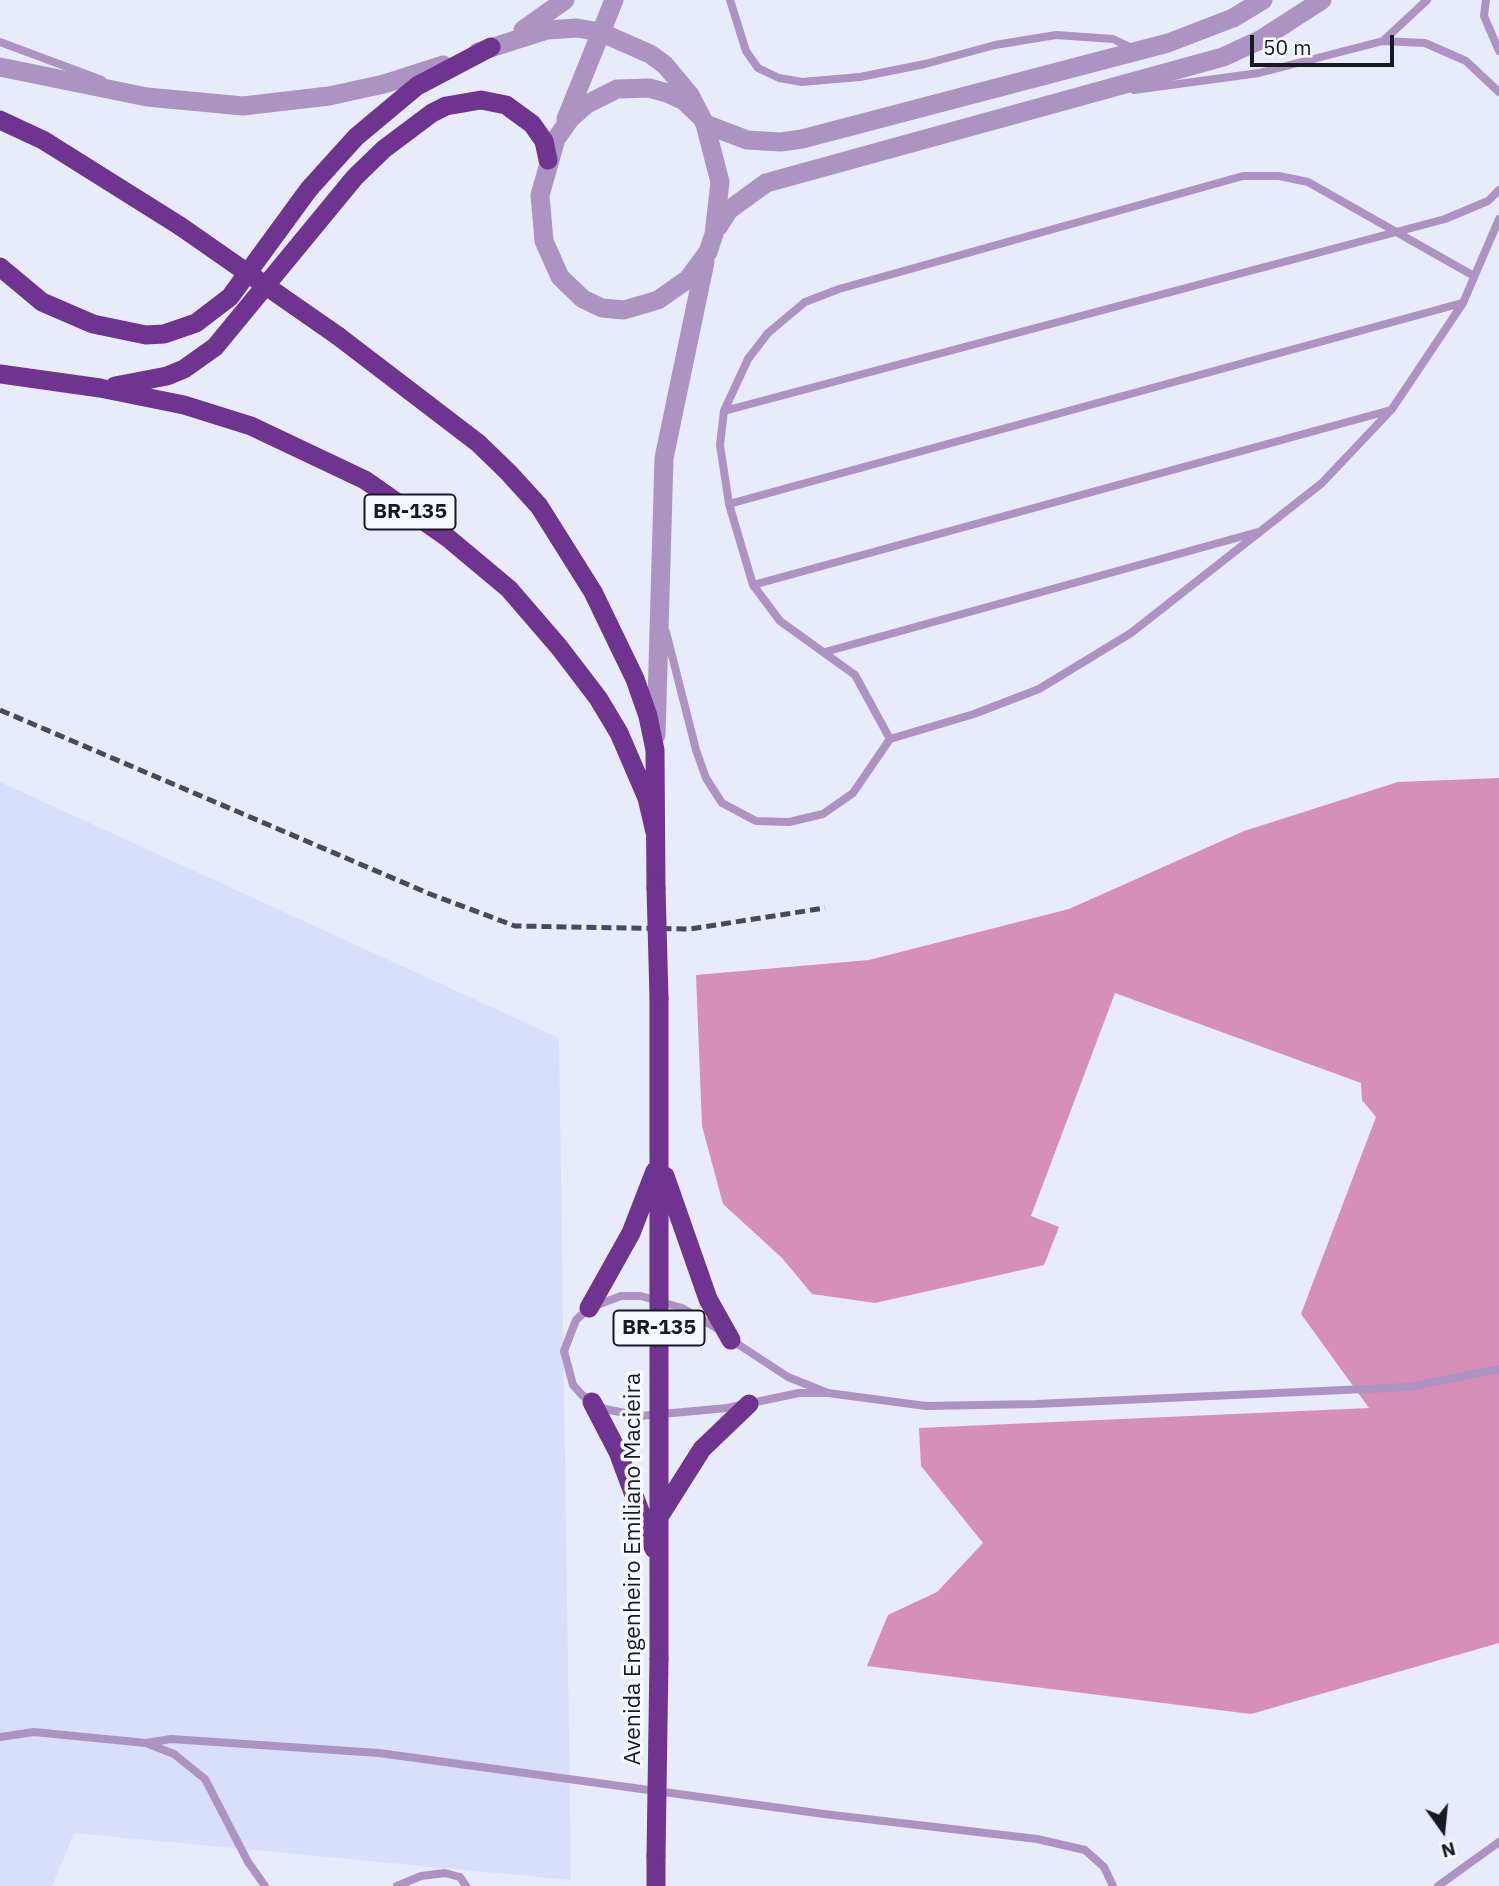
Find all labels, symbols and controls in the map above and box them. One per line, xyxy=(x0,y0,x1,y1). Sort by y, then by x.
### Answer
scale bar xyxy=(1254,21,1398,65)
text: 50 m xyxy=(1263,33,1312,61)
road number: BR-135 xyxy=(364,494,456,530)
road number: BR-135 xyxy=(614,1310,704,1346)
street label: Avenida Engenheiro Emiliano Macieira xyxy=(619,1373,647,1765)
north arrow xyxy=(1408,1795,1478,1865)
text: N xyxy=(1439,1837,1458,1864)

